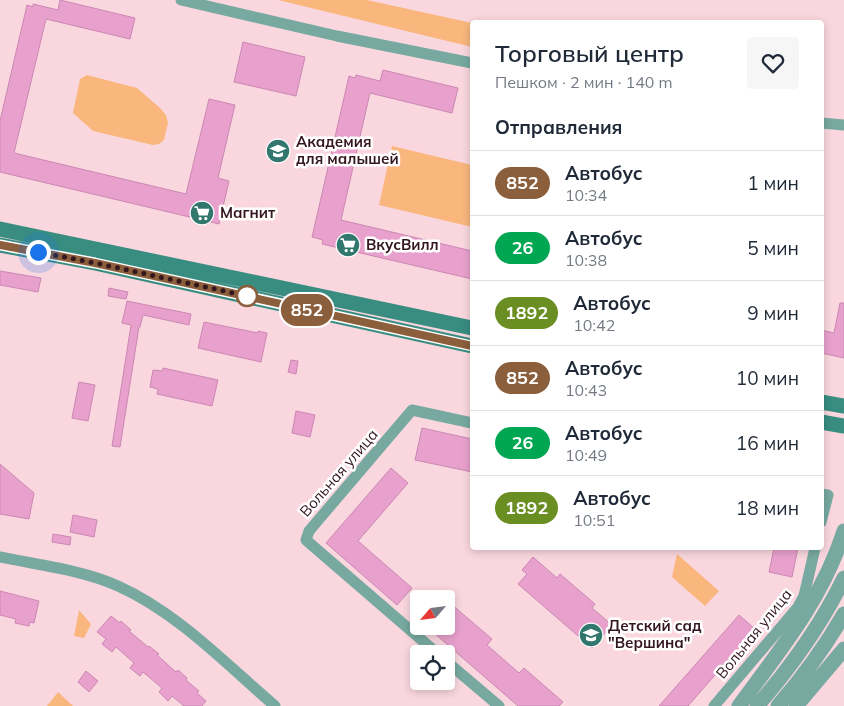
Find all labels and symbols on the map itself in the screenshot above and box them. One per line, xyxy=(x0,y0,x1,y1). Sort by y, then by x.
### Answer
place label: Академия для малышей xyxy=(296,132,399,168)
school or university icon: Академия для малышей xyxy=(265,138,291,164)
supermarket icon: Магнит xyxy=(189,200,215,226)
place label: Магнит xyxy=(220,203,276,222)
supermarket icon: ВкусВилл xyxy=(335,232,361,258)
place label: ВкусВилл xyxy=(366,235,439,254)
your location xyxy=(26,240,51,265)
unlabelled marker xyxy=(236,285,258,307)
line badge: 852 xyxy=(278,294,336,326)
street label: Вольная улица xyxy=(295,425,382,520)
street label: Вольная улица xyxy=(712,585,796,682)
north arrow xyxy=(410,590,455,635)
place label: Детский сад "Вершина" xyxy=(608,616,702,652)
school or university icon: Детский сад "Вершина" xyxy=(578,622,604,648)

